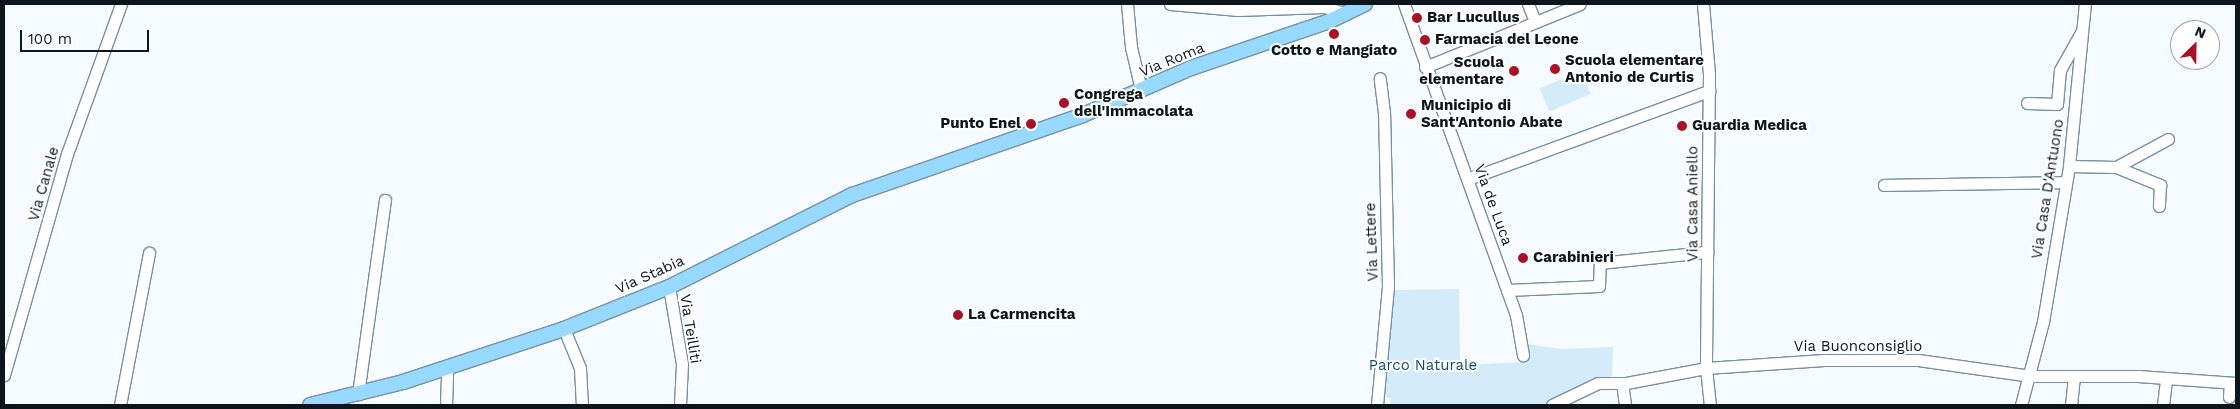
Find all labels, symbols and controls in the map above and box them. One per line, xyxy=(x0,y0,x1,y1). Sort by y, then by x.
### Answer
place label: Bar Lucullus xyxy=(1427,9,1520,27)
marker: Bar Lucullus xyxy=(1411,12,1423,24)
scale bar xyxy=(22,20,151,52)
north arrow xyxy=(2170,20,2220,70)
text: N xyxy=(2193,23,2208,42)
marker: Cotto e Mangiato xyxy=(1328,28,1340,40)
text: 100 m xyxy=(28,30,72,48)
place label: Farmacia del Leone xyxy=(1435,31,1579,49)
marker: Farmacia del Leone xyxy=(1419,34,1431,46)
street label: Via Roma xyxy=(1137,39,1207,81)
place label: Cotto e Mangiato xyxy=(1271,42,1397,60)
place label: Scuola elementare Antonio de Curtis xyxy=(1565,51,1704,86)
place label: Scuola elementare xyxy=(1419,53,1504,88)
marker: Scuola elementare Antonio de Curtis xyxy=(1549,63,1561,75)
marker: Scuola elementare xyxy=(1508,65,1520,77)
place label: Congrega dell'Immacolata xyxy=(1074,85,1193,120)
place label: Municipio di Sant'Antonio Abate xyxy=(1421,96,1563,131)
marker: Congrega dell'Immacolata xyxy=(1058,97,1070,109)
marker: Municipio di Sant'Antonio Abate xyxy=(1405,108,1417,120)
place label: Punto Enel xyxy=(940,115,1021,133)
place label: Guardia Medica xyxy=(1692,117,1807,135)
street label: Via Casa D'Antuono xyxy=(2028,117,2068,261)
marker: Punto Enel xyxy=(1025,118,1037,130)
marker: Guardia Medica xyxy=(1676,120,1688,132)
street label: Via Canale xyxy=(25,144,63,224)
street label: Via Casa Aniello xyxy=(1684,145,1702,263)
street label: Via de Luca xyxy=(1470,162,1516,248)
street label: Via Lettere xyxy=(1362,202,1382,282)
place label: Carabinieri xyxy=(1533,249,1614,267)
street label: Via Stabia xyxy=(613,252,687,298)
marker: Carabinieri xyxy=(1517,252,1529,264)
street label: Via Teilliti xyxy=(676,293,704,365)
place label: La Carmencita xyxy=(968,306,1076,324)
marker: La Carmencita xyxy=(952,309,964,321)
street label: Via Buonconsiglio xyxy=(1794,338,1922,356)
park label: Parco Naturale xyxy=(1369,357,1477,375)

